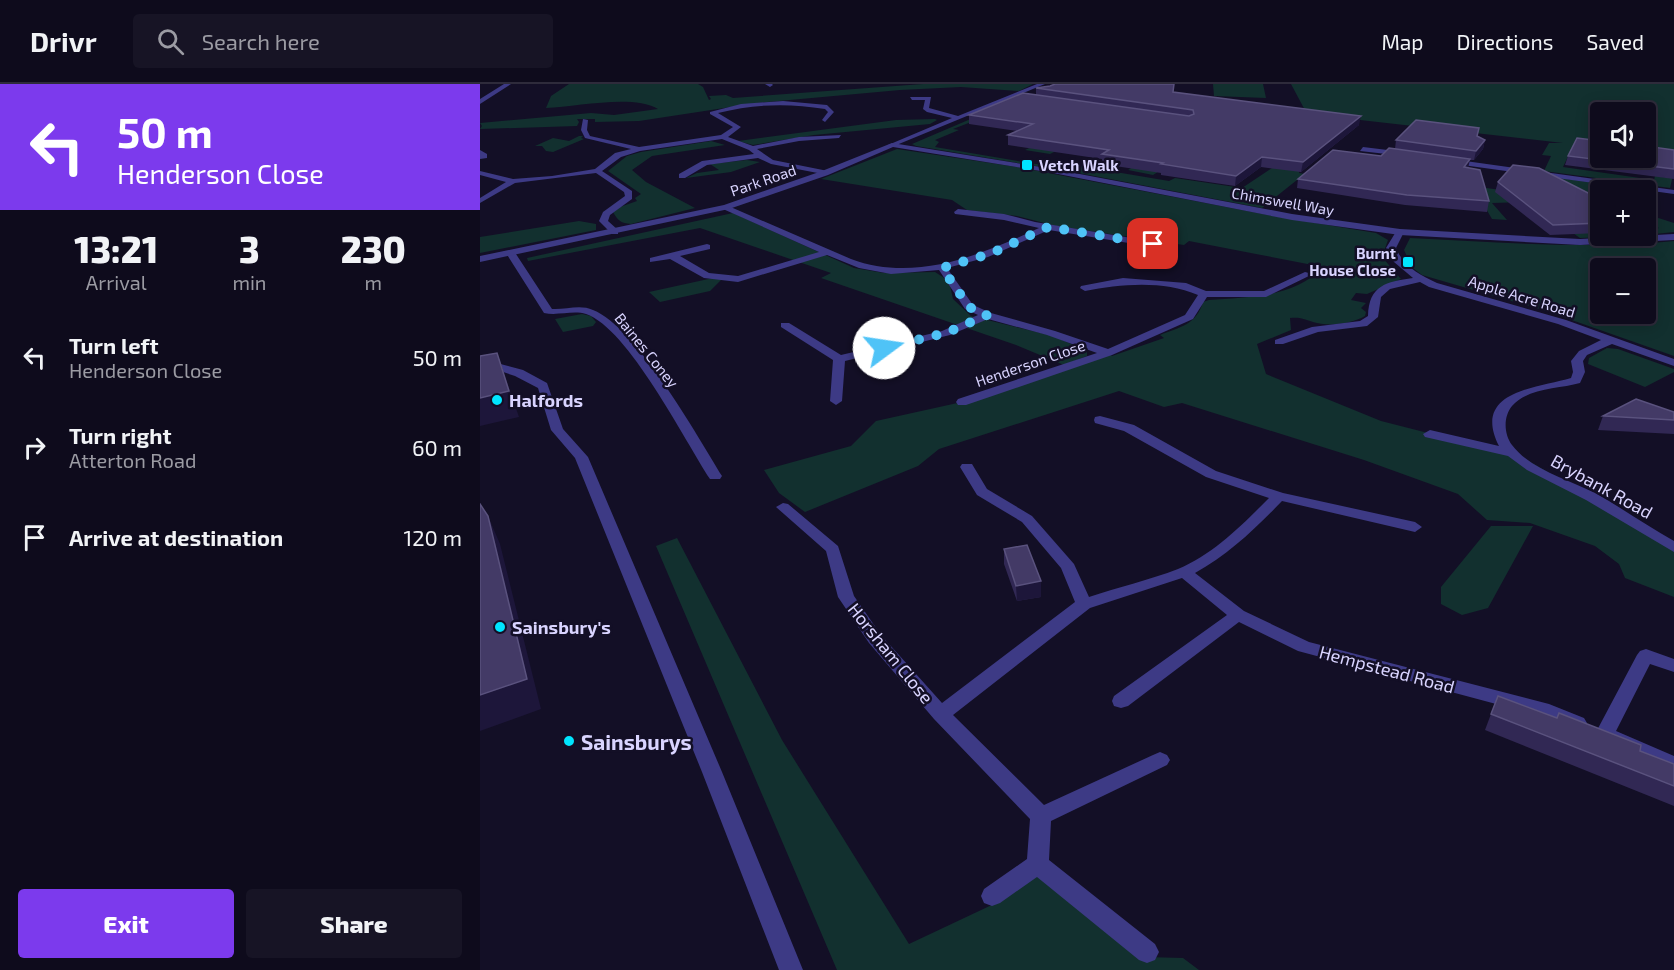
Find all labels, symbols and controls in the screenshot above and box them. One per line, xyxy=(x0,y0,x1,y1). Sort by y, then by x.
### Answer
search box xyxy=(133,14,553,68)
text: Drivr xyxy=(30,24,97,58)
icon: search xyxy=(154,25,187,58)
text: Search here xyxy=(202,28,320,54)
text: Map xyxy=(1381,29,1424,54)
text: Directions xyxy=(1457,29,1553,54)
text: Saved xyxy=(1586,29,1644,54)
map controls xyxy=(1590,102,1656,324)
button: sound xyxy=(1590,102,1656,168)
text: 50 m xyxy=(117,106,213,156)
icon: left xyxy=(18,108,96,186)
place label: Vetch Walk xyxy=(1039,156,1119,174)
text: Henderson Close xyxy=(117,157,324,189)
marker: Vetch Walk xyxy=(1020,158,1034,172)
street label: Park Road xyxy=(728,160,798,200)
button: + xyxy=(1590,180,1656,246)
street label: Chimswell Way xyxy=(1230,183,1336,219)
pin xyxy=(1127,218,1178,269)
text: 13:21 xyxy=(74,227,158,270)
text: 3 xyxy=(239,227,260,270)
text: 230 xyxy=(341,227,406,270)
icon: arrive xyxy=(1136,227,1169,260)
place label: Burnt House Close xyxy=(1309,244,1396,279)
marker: Burnt House Close xyxy=(1401,255,1415,269)
button: − xyxy=(1590,258,1656,324)
text: Arrival xyxy=(86,270,147,294)
text: min xyxy=(232,270,266,294)
text: m xyxy=(364,270,382,294)
street label: Apple Acre Road xyxy=(1466,271,1578,321)
street label: Baines Coney xyxy=(611,309,683,391)
position arrow xyxy=(852,316,916,380)
text: Turn left xyxy=(69,332,158,358)
street label: Henderson Close xyxy=(973,336,1087,390)
icon: left xyxy=(18,341,51,374)
text: 50 m xyxy=(413,344,462,370)
text: Henderson Close xyxy=(69,358,222,382)
place label: Halfords xyxy=(509,389,583,411)
marker: Halfords xyxy=(490,393,504,407)
text: Turn right xyxy=(69,422,171,448)
icon: right xyxy=(18,431,51,464)
text: 60 m xyxy=(412,434,462,460)
text: Atterton Road xyxy=(69,448,196,472)
street label: Brybank Road xyxy=(1547,449,1657,523)
icon: arrive xyxy=(18,521,51,554)
text: Arrive at destination xyxy=(69,524,283,550)
text: 120 m xyxy=(403,524,462,550)
street label: Horsham Close xyxy=(844,598,938,708)
place label: Sainsbury's xyxy=(512,616,611,638)
marker: Sainsbury's xyxy=(493,620,507,634)
street label: Hempstead Road xyxy=(1317,640,1457,698)
place label: Sainsburys xyxy=(581,729,692,755)
marker: Sainsburys xyxy=(562,734,576,748)
button: Exit xyxy=(18,889,234,958)
button: Share xyxy=(246,889,462,958)

